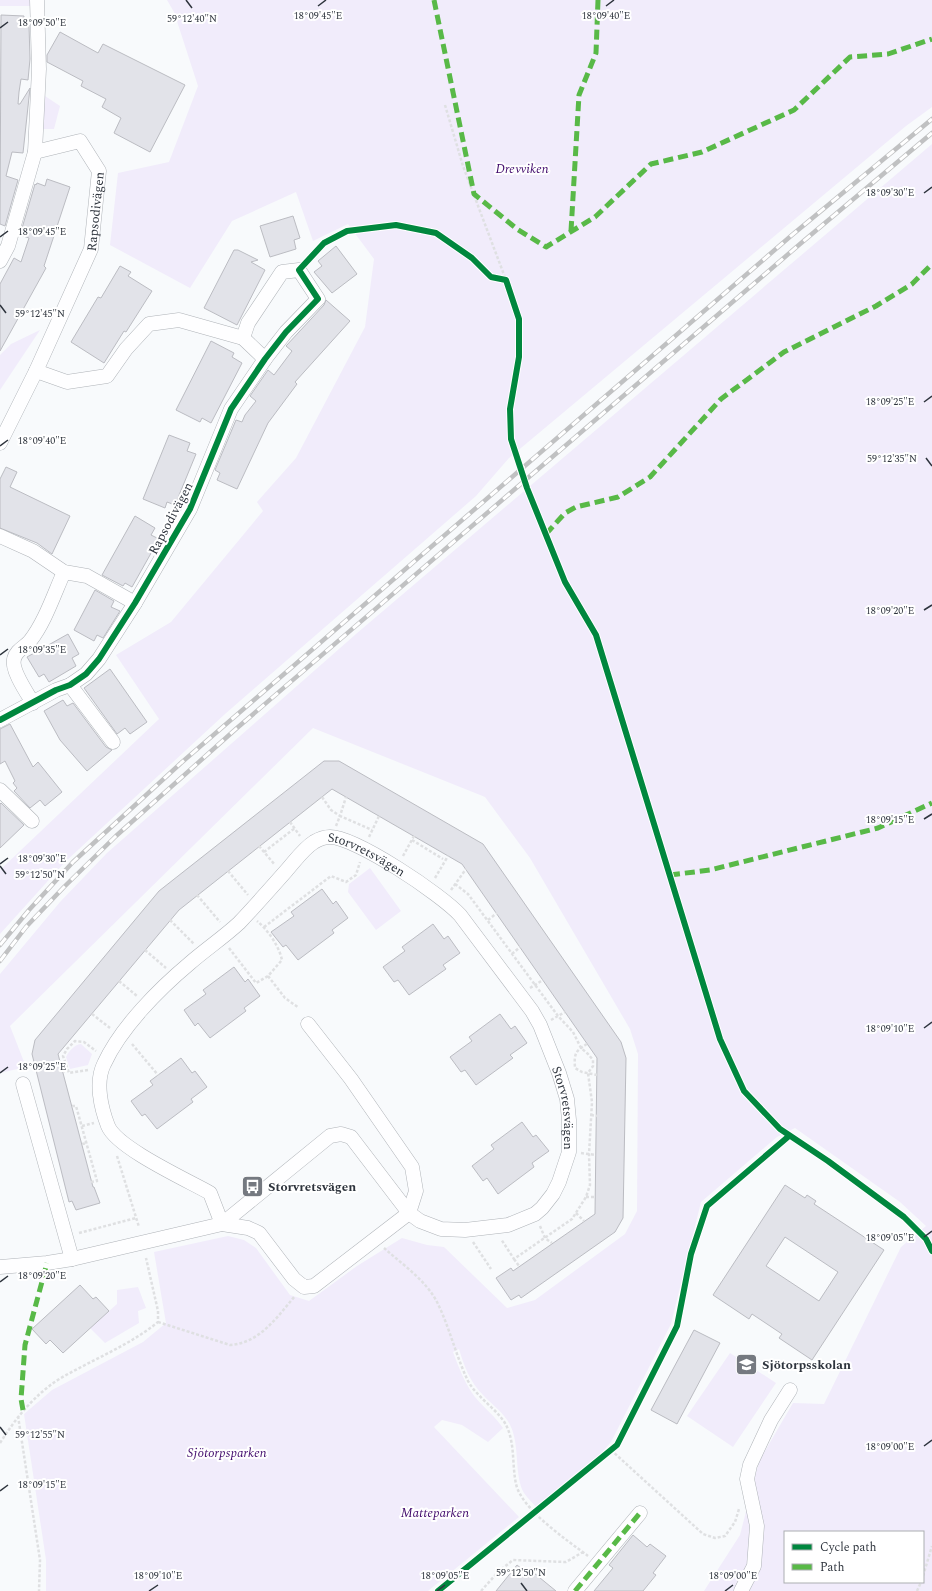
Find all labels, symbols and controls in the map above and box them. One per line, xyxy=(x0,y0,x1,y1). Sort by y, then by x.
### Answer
text: 18°09'45"E xyxy=(294,8,342,24)
text: 18°09'40"E xyxy=(582,8,630,24)
text: 59°12'40"N xyxy=(167,11,217,27)
text: 18°09'50"E xyxy=(18,15,66,31)
park label: Drevviken xyxy=(495,159,549,179)
street label: Rapsodivägen xyxy=(82,170,110,252)
text: 18°09'30"E xyxy=(866,185,914,201)
text: 18°09'45"E xyxy=(18,224,66,240)
text: 59°12'45"N xyxy=(15,306,65,322)
text: 18°09'25"E xyxy=(866,394,914,410)
text: 18°09'40"E xyxy=(18,433,66,449)
text: 59°12'35"N xyxy=(867,451,917,467)
street label: Rapsodivägen xyxy=(143,478,199,558)
text: 18°09'20"E xyxy=(866,603,914,619)
text: 18°09'35"E xyxy=(18,642,66,658)
text: 18°09'15"E xyxy=(866,812,914,828)
street label: Storvretsvägen xyxy=(327,828,410,882)
text: 18°09'30"E xyxy=(18,851,66,867)
text: 59°12'50"N xyxy=(15,867,65,883)
text: 18°09'10"E xyxy=(866,1021,914,1037)
text: 18°09'25"E xyxy=(18,1059,66,1075)
street label: Storvretsvägen xyxy=(546,1063,578,1150)
bus stop icon: Storvretsvägen xyxy=(239,1173,265,1199)
place label: Storvretsvägen xyxy=(268,1177,356,1197)
text: 18°09'05"E xyxy=(866,1230,914,1246)
text: 18°09'20"E xyxy=(18,1268,66,1284)
school or university icon: Sjötorpsskolan xyxy=(734,1351,760,1377)
place label: Sjötorpsskolan xyxy=(762,1355,851,1375)
text: 59°12'55"N xyxy=(15,1427,65,1443)
text: 18°09'00"E xyxy=(866,1439,914,1455)
park label: Sjötorpsparken xyxy=(187,1443,267,1463)
text: 18°09'15"E xyxy=(18,1477,66,1493)
park label: Matteparken xyxy=(401,1503,469,1523)
legend xyxy=(784,1531,924,1583)
text: Cycle path xyxy=(820,1538,877,1557)
text: Path xyxy=(820,1558,845,1577)
text: 59°12'50"N xyxy=(496,1565,546,1581)
text: 18°09'10"E xyxy=(134,1568,182,1584)
text: 18°09'05"E xyxy=(421,1568,469,1584)
text: 18°09'00"E xyxy=(709,1568,757,1584)

